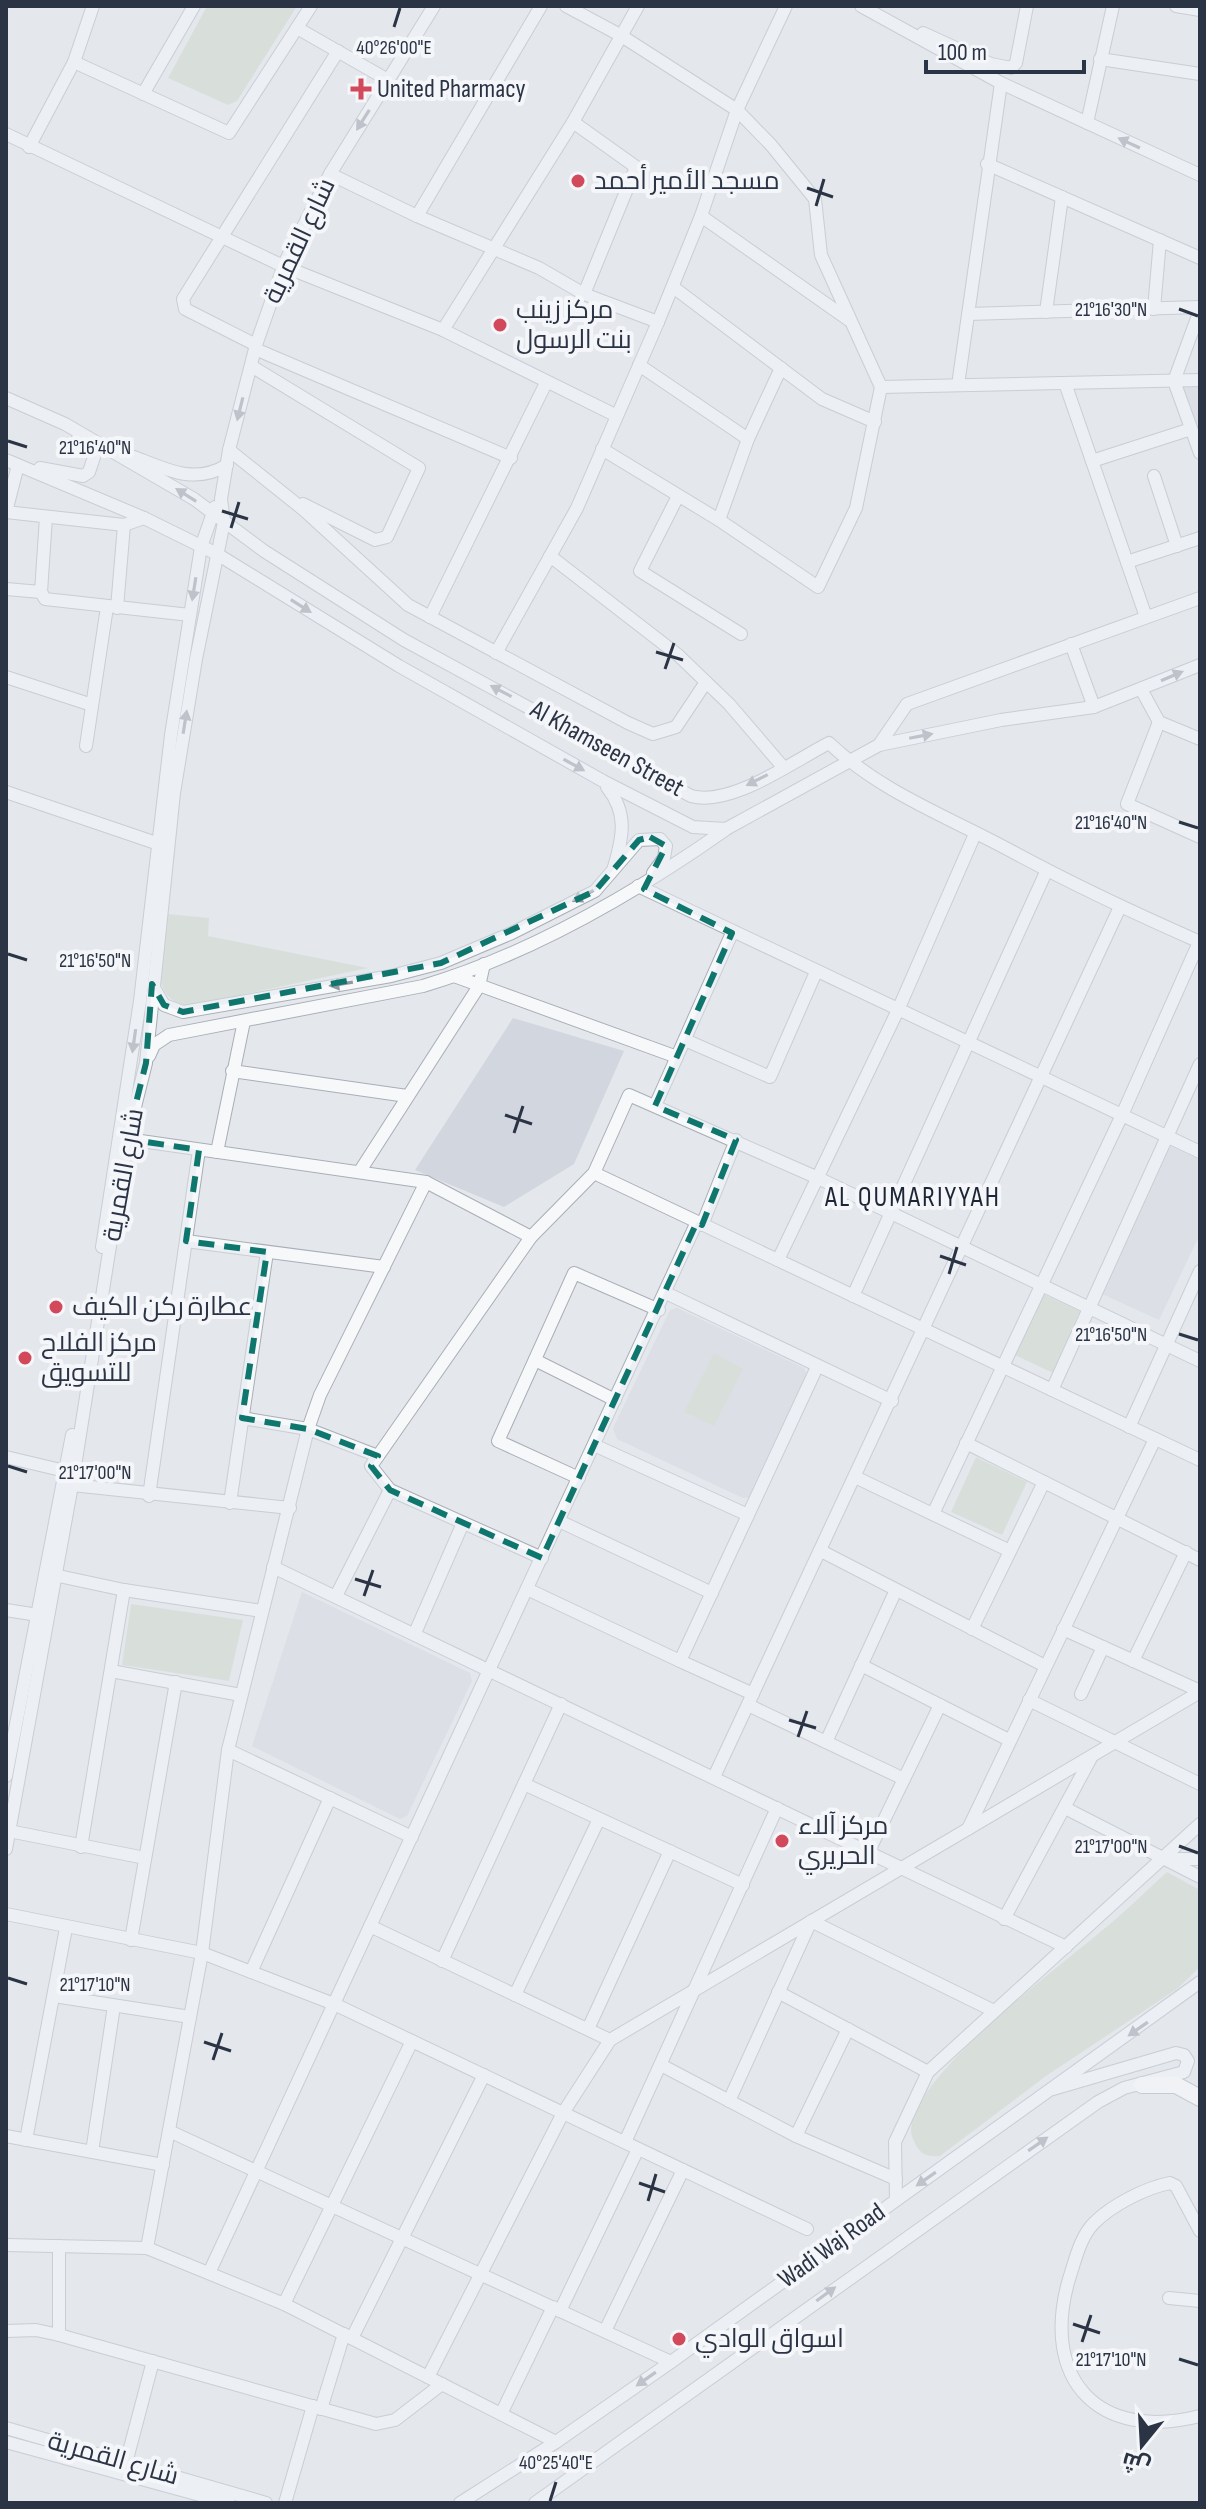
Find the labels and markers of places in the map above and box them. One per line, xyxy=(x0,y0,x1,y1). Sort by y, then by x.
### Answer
place label: United Pharmacy xyxy=(377,74,526,105)
marker: United Pharmacy xyxy=(352,80,370,98)
place label: مسجد الأمير أحمد xyxy=(594,163,780,197)
marker: مسجد الأمير أحمد xyxy=(569,172,587,190)
place label: مركز زينب بنت الرسول xyxy=(516,295,632,356)
marker: مركز زينب بنت الرسول xyxy=(491,316,509,334)
place label: عطارة ركن الكيف xyxy=(72,1292,252,1323)
marker: عطارة ركن الكيف xyxy=(47,1298,65,1316)
place label: مركز الفلاح للتسويق xyxy=(41,1328,157,1389)
marker: مركز الفلاح للتسويق xyxy=(16,1349,34,1367)
place label: مركز آلاء الحريري xyxy=(798,1811,889,1875)
marker: مركز آلاء الحريري xyxy=(773,1832,791,1850)
place label: اسواق الوادي xyxy=(695,2324,844,2358)
marker: اسواق الوادي xyxy=(670,2330,688,2348)

